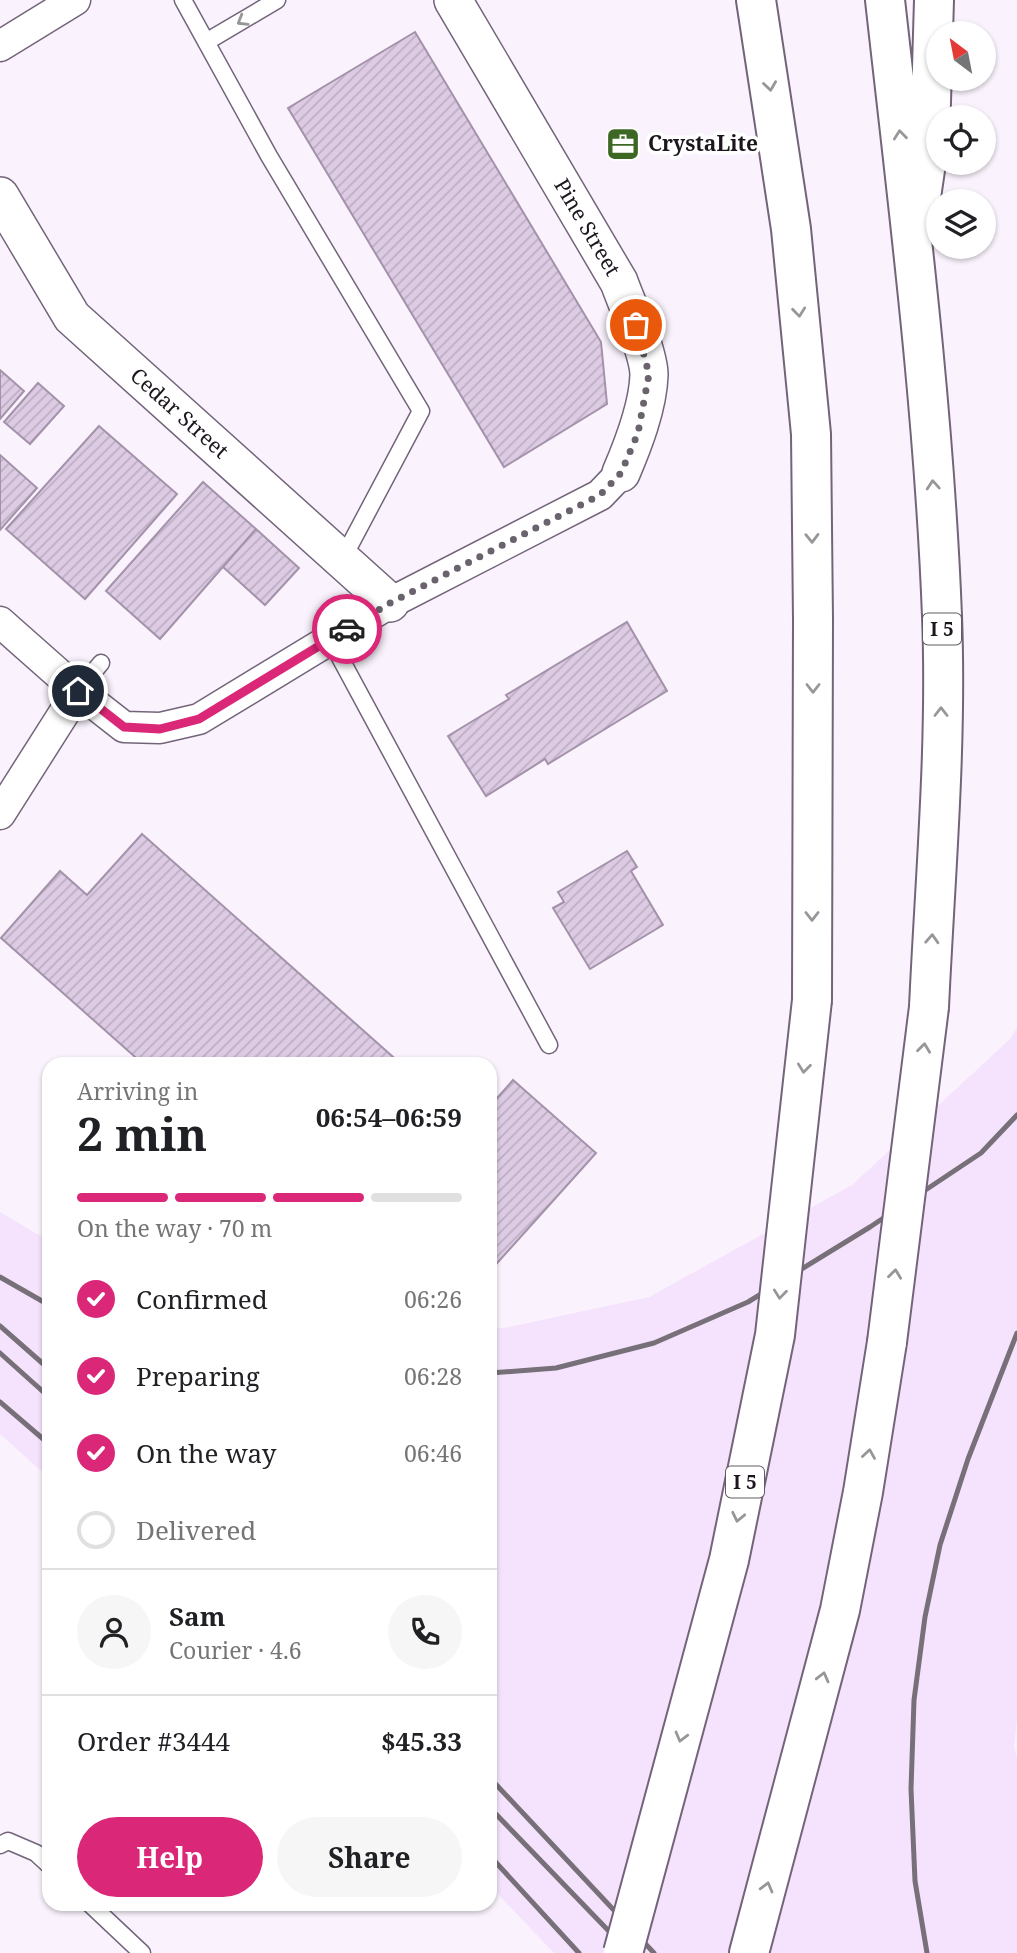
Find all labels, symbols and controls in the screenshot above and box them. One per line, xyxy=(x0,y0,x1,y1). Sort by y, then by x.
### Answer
one-way arrow xyxy=(236,13,249,26)
north arrow xyxy=(926,21,996,91)
map controls xyxy=(926,21,996,259)
one-way arrow xyxy=(762,80,777,92)
button: locate xyxy=(926,105,996,175)
office icon: CrystaLite xyxy=(604,125,642,163)
place label: CrystaLite xyxy=(648,129,758,157)
one-way arrow xyxy=(893,129,908,140)
street label: Pine Street xyxy=(548,173,627,281)
button: layers xyxy=(926,189,996,259)
pin xyxy=(606,295,666,355)
icon: bag xyxy=(617,306,655,344)
one-way arrow xyxy=(791,306,806,317)
street label: Cedar Street xyxy=(125,361,235,464)
one-way arrow xyxy=(926,479,941,490)
one-way arrow xyxy=(804,534,820,544)
courier xyxy=(312,594,382,664)
icon: car xyxy=(328,610,366,648)
road number: I 5 xyxy=(923,614,961,644)
pin xyxy=(48,661,108,721)
icon: home xyxy=(59,672,97,710)
one-way arrow xyxy=(805,684,821,694)
one-way arrow xyxy=(934,706,949,717)
one-way arrow xyxy=(804,911,820,922)
one-way arrow xyxy=(924,933,939,944)
one-way arrow xyxy=(916,1042,931,1054)
one-way arrow xyxy=(797,1062,812,1073)
text: Arriving in xyxy=(77,1075,198,1107)
text: 06:54–06:59 xyxy=(316,1099,462,1135)
text: 2 min xyxy=(77,1102,207,1164)
text: On the way · 70 m xyxy=(77,1212,272,1244)
one-way arrow xyxy=(888,1268,903,1280)
icon: check xyxy=(77,1280,115,1318)
text: Confirmed xyxy=(136,1281,268,1317)
text: 06:26 xyxy=(404,1283,462,1315)
one-way arrow xyxy=(773,1289,788,1300)
icon: check xyxy=(77,1357,115,1395)
text: Preparing xyxy=(136,1358,260,1394)
text: 06:28 xyxy=(404,1360,462,1392)
icon: check xyxy=(77,1434,115,1472)
text: On the way xyxy=(136,1435,276,1471)
text: 06:46 xyxy=(404,1437,462,1469)
one-way arrow xyxy=(861,1448,876,1460)
road number: I 5 xyxy=(726,1466,764,1498)
one-way arrow xyxy=(731,1511,746,1523)
text: Delivered xyxy=(136,1512,256,1548)
button: person xyxy=(77,1595,151,1669)
button: phone xyxy=(388,1595,462,1669)
text: Sam xyxy=(169,1598,225,1634)
text: Courier · 4.6 xyxy=(169,1634,302,1666)
one-way arrow xyxy=(815,1671,829,1683)
text: Order #3444 xyxy=(77,1723,230,1759)
text: $45.33 xyxy=(381,1723,462,1759)
one-way arrow xyxy=(675,1731,689,1743)
button: Help xyxy=(77,1817,263,1897)
button: Share xyxy=(277,1817,462,1897)
one-way arrow xyxy=(759,1881,773,1893)

